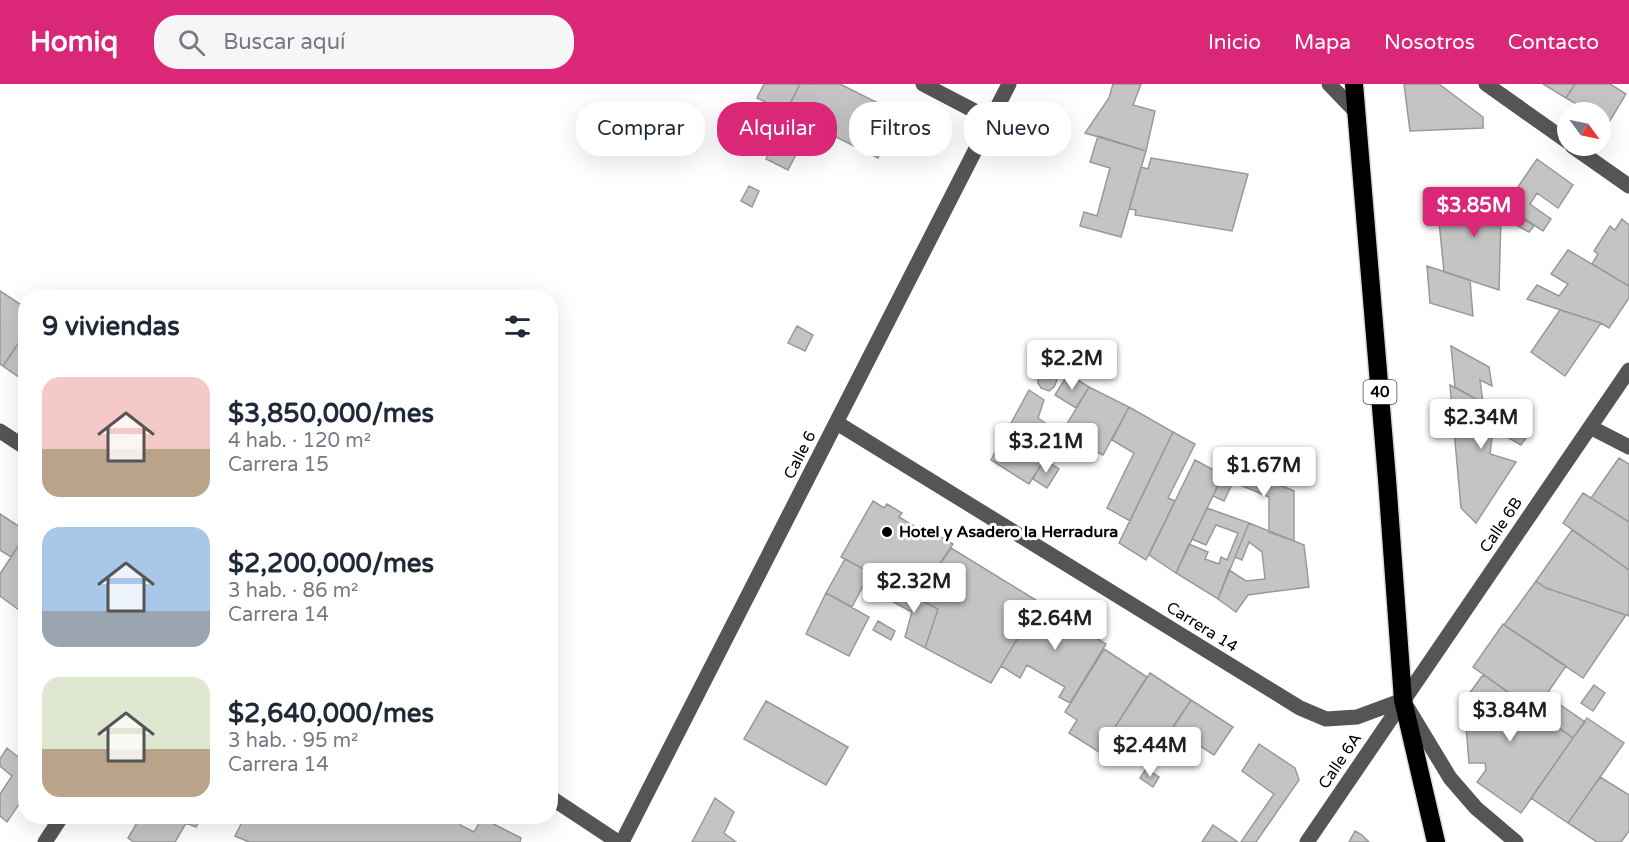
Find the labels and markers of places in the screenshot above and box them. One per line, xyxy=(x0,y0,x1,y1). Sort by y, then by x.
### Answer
pin: $3.85M xyxy=(1425,187,1523,238)
pin: $2.2M xyxy=(1030,340,1114,391)
pin: $2.34M xyxy=(1432,399,1530,450)
pin: $3.21M xyxy=(997,423,1095,474)
pin: $1.67M xyxy=(1215,447,1313,498)
place label: Hotel y Asadero la Herradura xyxy=(899,522,1118,542)
marker: Hotel y Asadero la Herradura xyxy=(880,525,894,539)
pin: $2.32M xyxy=(865,563,963,614)
pin: $2.64M xyxy=(1006,600,1104,651)
pin: $3.84M xyxy=(1461,692,1559,743)
pin: $2.44M xyxy=(1101,727,1199,778)

